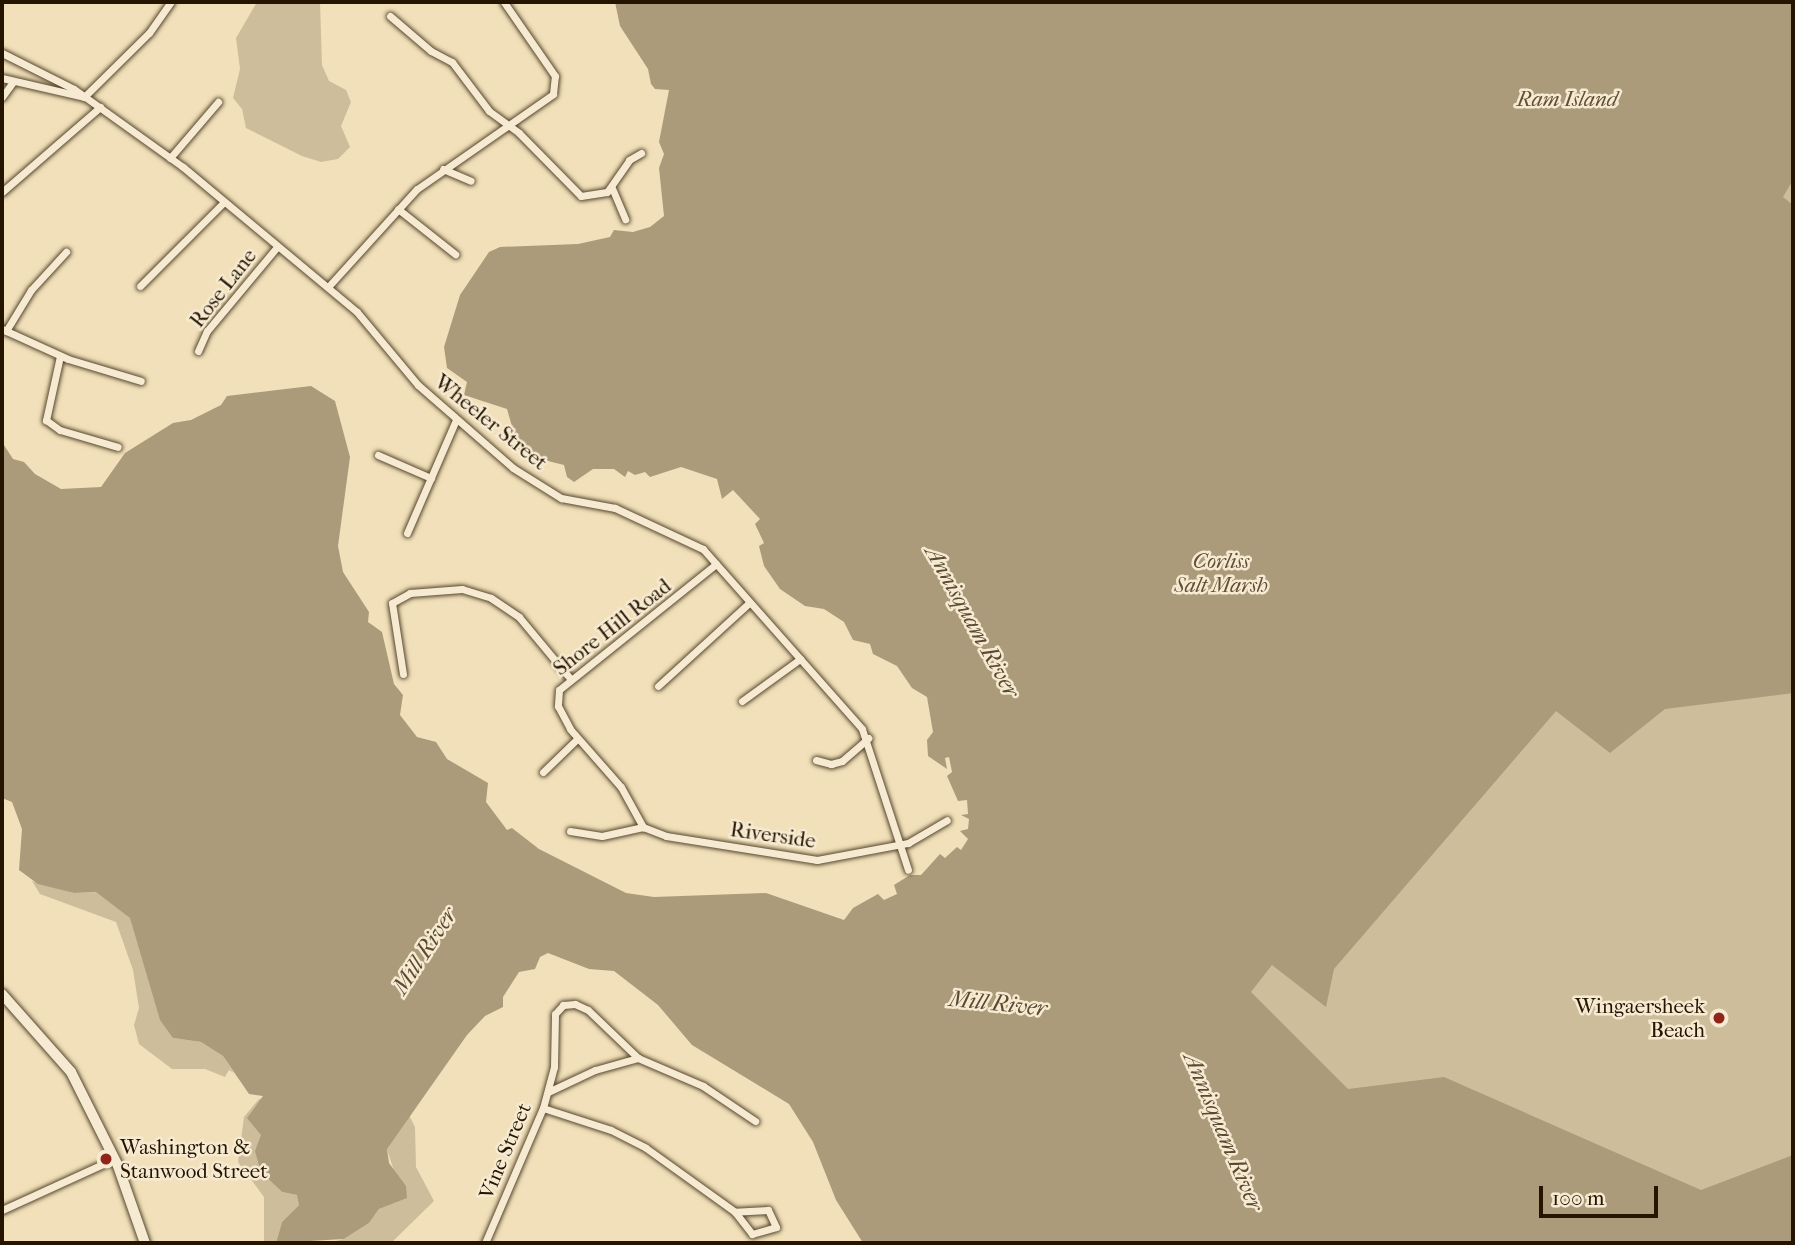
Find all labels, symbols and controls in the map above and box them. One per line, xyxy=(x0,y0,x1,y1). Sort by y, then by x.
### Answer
park label: Ram Island xyxy=(1517,86,1617,112)
street label: Rose Lane xyxy=(184,244,262,332)
street label: Wheeler Street xyxy=(430,369,552,475)
water label: Annisquam River xyxy=(919,541,1025,703)
park label: Corliss Salt Marsh xyxy=(1174,548,1268,598)
street label: Shore Hill Road xyxy=(548,573,676,681)
street label: Riverside xyxy=(729,817,817,853)
water label: Mill River xyxy=(387,902,463,1000)
water label: Mill River xyxy=(948,985,1048,1023)
place label: Wingaersheek Beach xyxy=(1575,993,1705,1043)
marker: Wingaersheek Beach xyxy=(1711,1010,1727,1026)
water label: Annisquam River xyxy=(1177,1049,1269,1215)
street label: Vine Street xyxy=(473,1099,537,1203)
place label: Washington & Stanwood Street xyxy=(120,1134,268,1184)
marker: Washington & Stanwood Street xyxy=(98,1151,114,1167)
scale bar xyxy=(1543,1172,1662,1216)
text: 100 m xyxy=(1552,1186,1605,1210)

